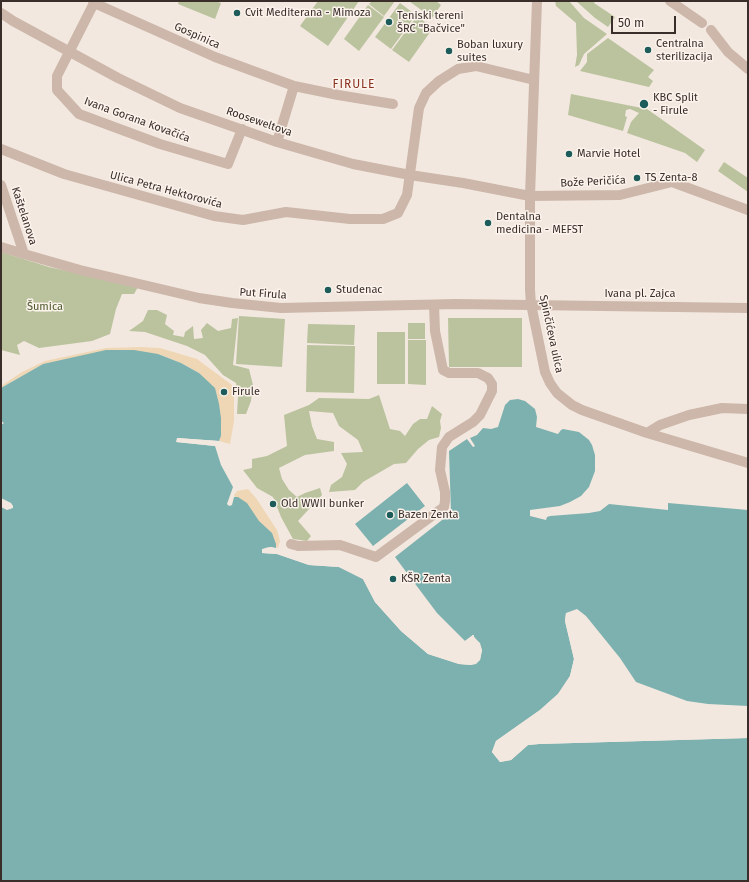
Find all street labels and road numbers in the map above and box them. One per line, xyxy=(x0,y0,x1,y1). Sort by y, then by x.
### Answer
street label: Gospinica xyxy=(172,20,222,52)
street label: Ivana Gorana Kovačića xyxy=(82,95,192,145)
street label: Rooseweltova xyxy=(224,105,294,139)
street label: Ulica Petra Hektorovića xyxy=(108,169,224,211)
street label: Bože Peričića xyxy=(560,174,626,190)
street label: Kaštelanova xyxy=(8,185,40,247)
street label: Put Firula xyxy=(239,286,287,302)
street label: Ivana pl. Zajca xyxy=(605,287,675,301)
street label: Spinčićeva ulica xyxy=(536,294,566,374)

